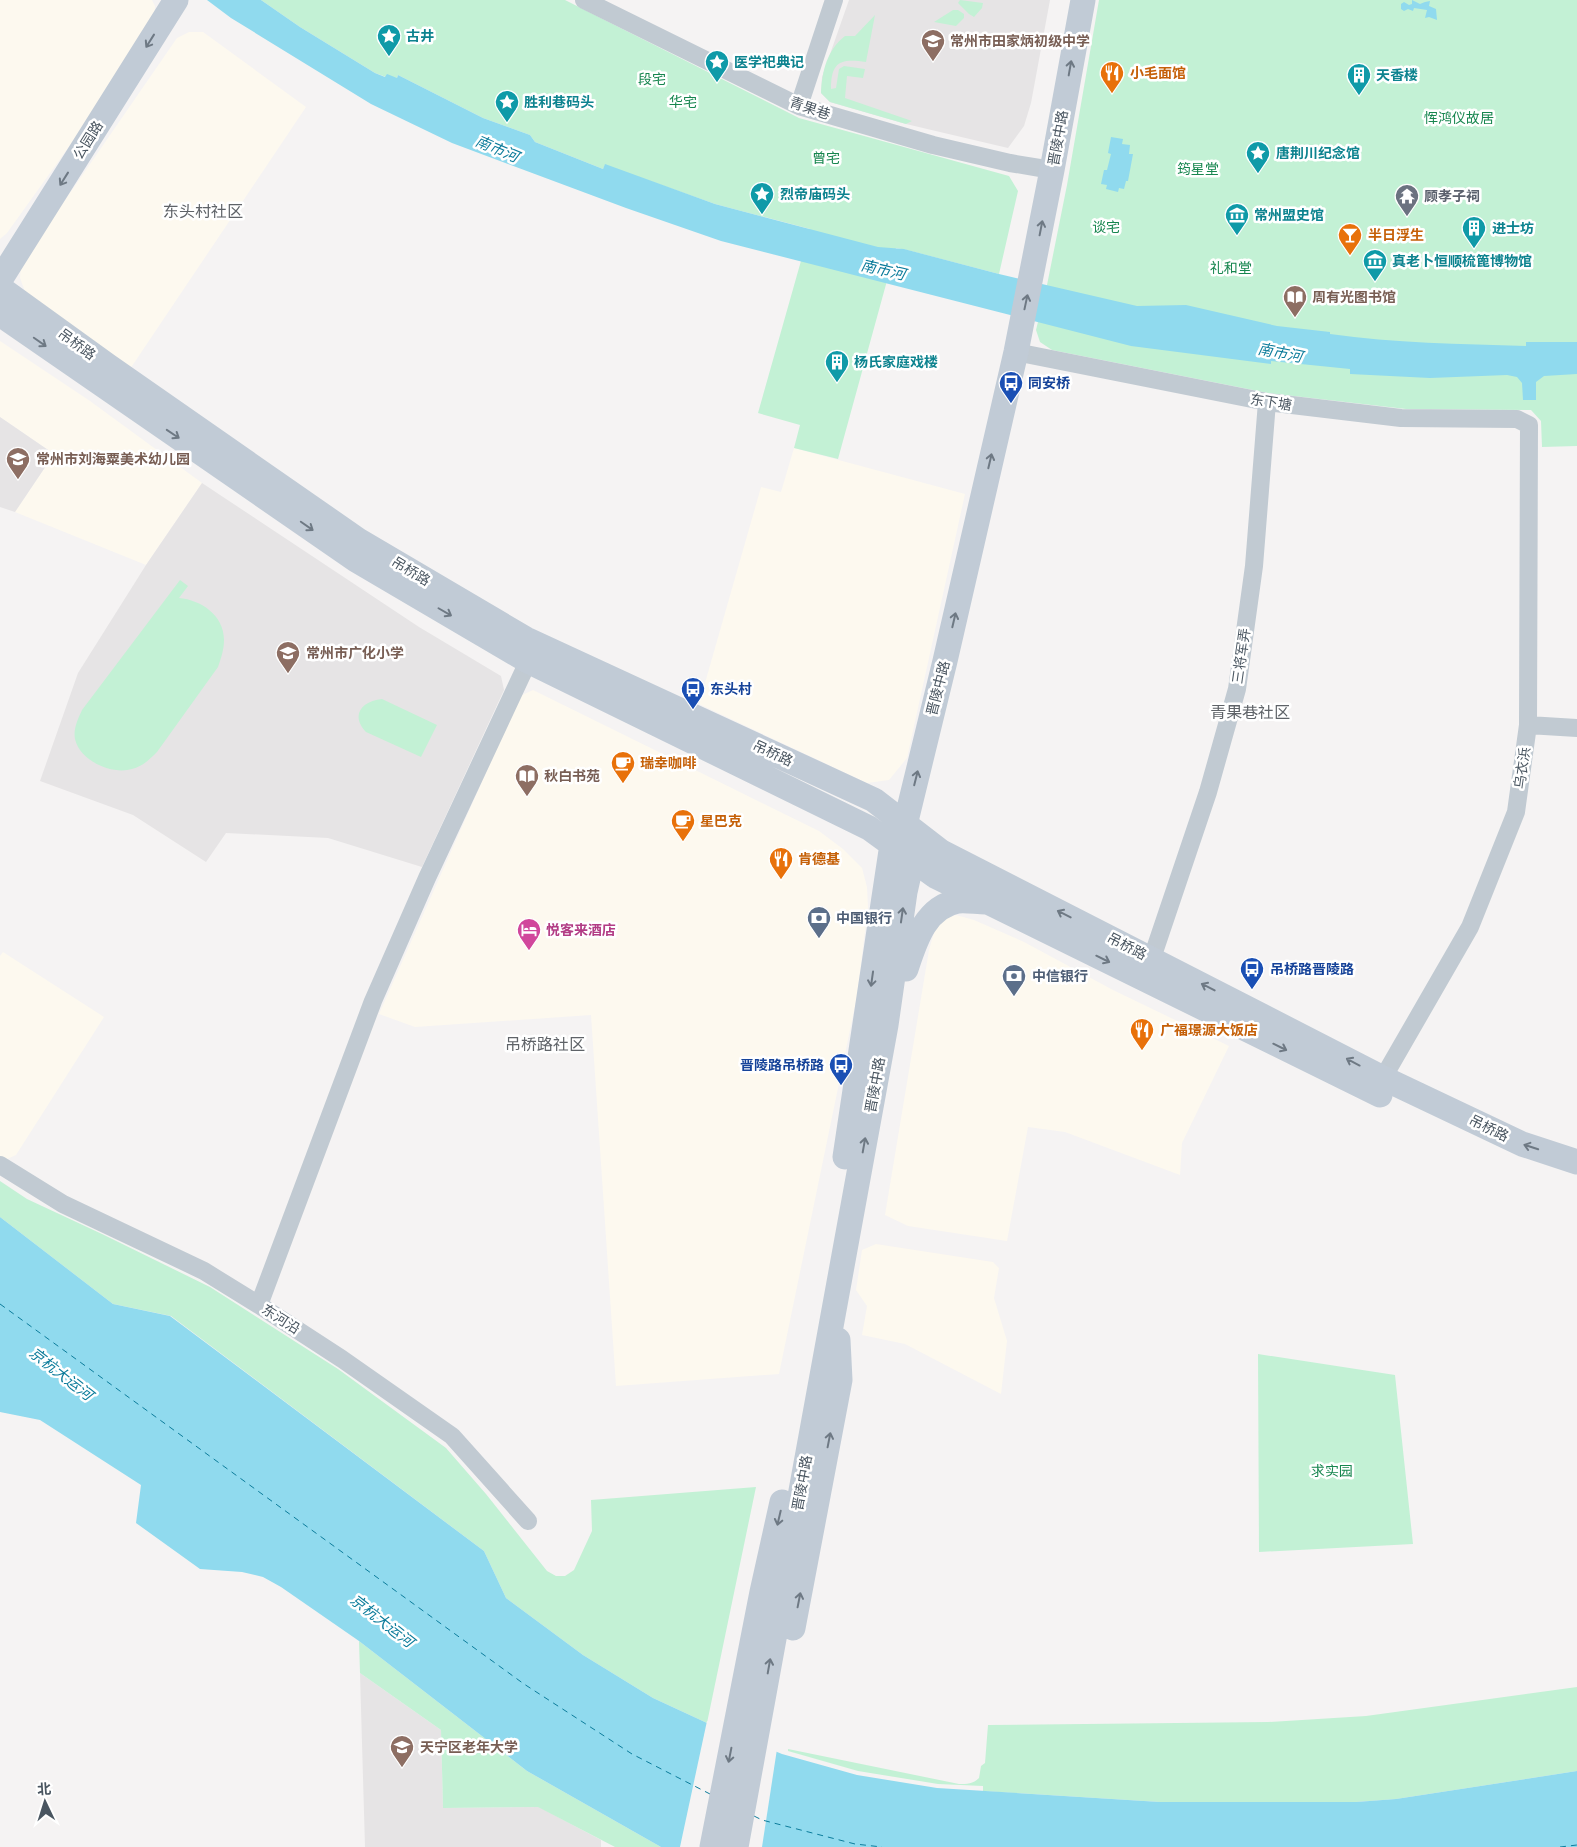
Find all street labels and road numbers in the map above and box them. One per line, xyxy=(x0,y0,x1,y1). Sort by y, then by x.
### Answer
street label: 青果巷 xyxy=(788,94,832,122)
street label: 晋陵中路 xyxy=(1045,109,1071,167)
street label: 公园路 xyxy=(70,118,106,162)
street label: 吊桥路 xyxy=(55,325,99,363)
street label: 东下塘 xyxy=(1249,391,1293,413)
street label: 吊桥路 xyxy=(389,553,433,589)
street label: 三将军弄 xyxy=(1229,627,1253,685)
street label: 晋陵中路 xyxy=(923,659,953,717)
street label: 吊桥路 xyxy=(751,737,795,769)
street label: 乌衣浜 xyxy=(1511,746,1533,790)
street label: 吊桥路 xyxy=(1105,929,1149,963)
street label: 晋陵中路 xyxy=(862,1056,888,1114)
street label: 吊桥路 xyxy=(1467,1112,1511,1144)
street label: 东河沿 xyxy=(259,1301,303,1337)
street label: 晋陵中路 xyxy=(789,1454,815,1512)

